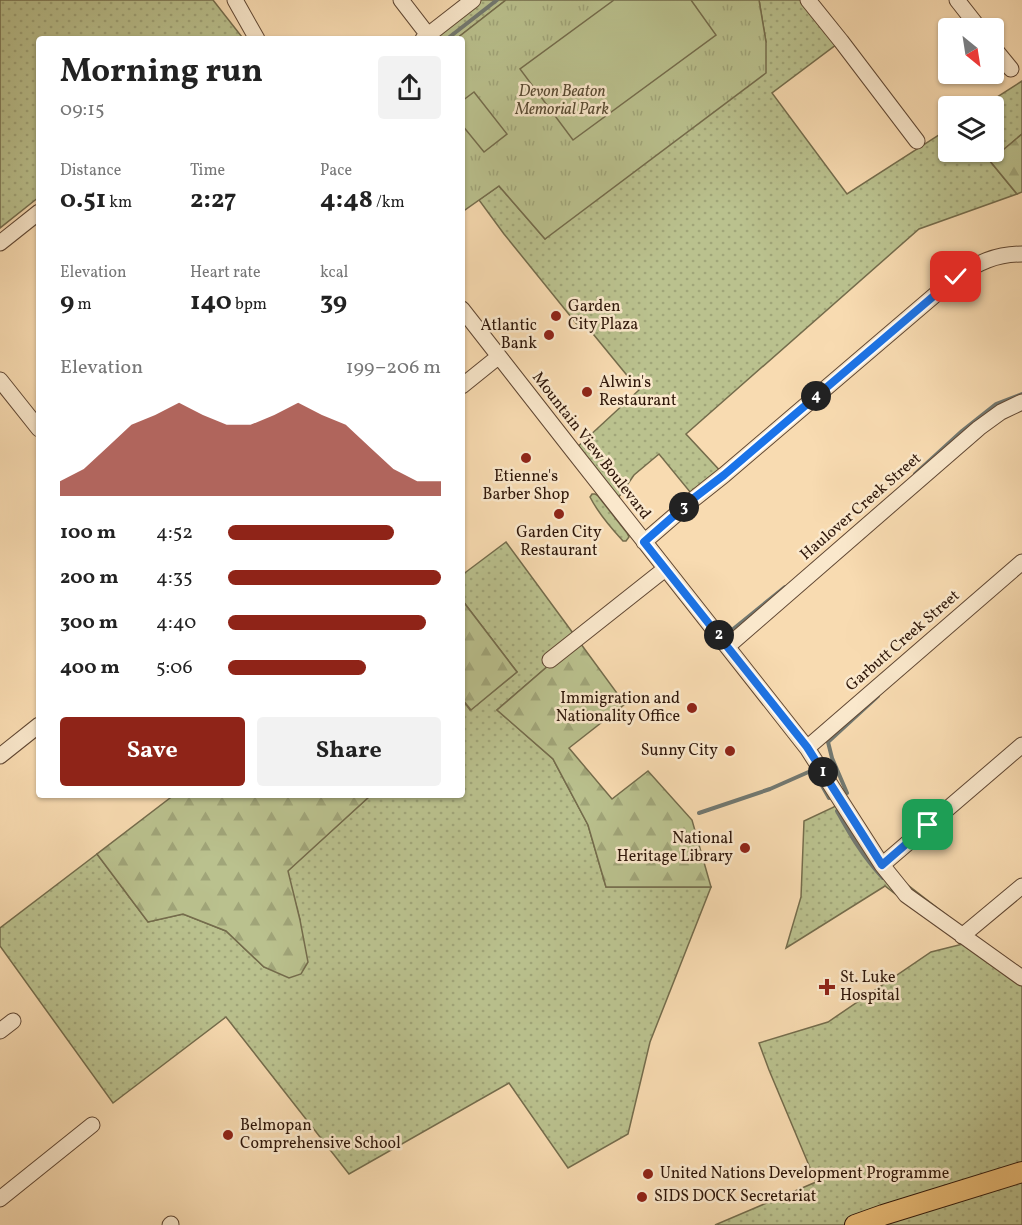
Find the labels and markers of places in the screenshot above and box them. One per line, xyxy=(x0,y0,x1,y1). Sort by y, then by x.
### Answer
pin xyxy=(930,251,981,302)
place label: Garden City Plaza xyxy=(568,296,638,336)
marker: Garden City Plaza xyxy=(549,309,563,323)
place label: Atlantic Bank xyxy=(480,315,537,355)
marker: Atlantic Bank xyxy=(542,328,556,342)
place label: Alwin's Restaurant xyxy=(599,372,677,412)
pin: 4 xyxy=(801,381,831,411)
marker: Alwin's Restaurant xyxy=(580,385,594,399)
marker: Etienne's Barber Shop xyxy=(519,451,533,465)
place label: Etienne's Barber Shop xyxy=(483,466,569,506)
pin: 3 xyxy=(669,492,699,522)
marker: Garden City Restaurant xyxy=(552,507,566,521)
place label: Garden City Restaurant xyxy=(516,522,602,562)
pin: 2 xyxy=(704,620,734,650)
place label: Immigration and Nationality Office xyxy=(556,688,680,728)
marker: Immigration and Nationality Office xyxy=(685,701,699,715)
place label: Sunny City xyxy=(641,740,718,762)
marker: Sunny City xyxy=(723,744,737,758)
pin: 1 xyxy=(808,757,838,787)
pin xyxy=(902,799,953,850)
place label: National Heritage Library xyxy=(617,828,733,868)
marker: National Heritage Library xyxy=(738,841,752,855)
place label: St. Luke Hospital xyxy=(840,967,900,1007)
marker: St. Luke Hospital xyxy=(818,978,836,996)
place label: Belmopan Comprehensive School xyxy=(240,1115,401,1155)
marker: Belmopan Comprehensive School xyxy=(221,1128,235,1142)
place label: United Nations Development Programme xyxy=(660,1163,949,1185)
marker: United Nations Development Programme xyxy=(641,1167,655,1181)
place label: SIDS DOCK Secretariat xyxy=(654,1186,817,1208)
marker: SIDS DOCK Secretariat xyxy=(635,1190,649,1204)

